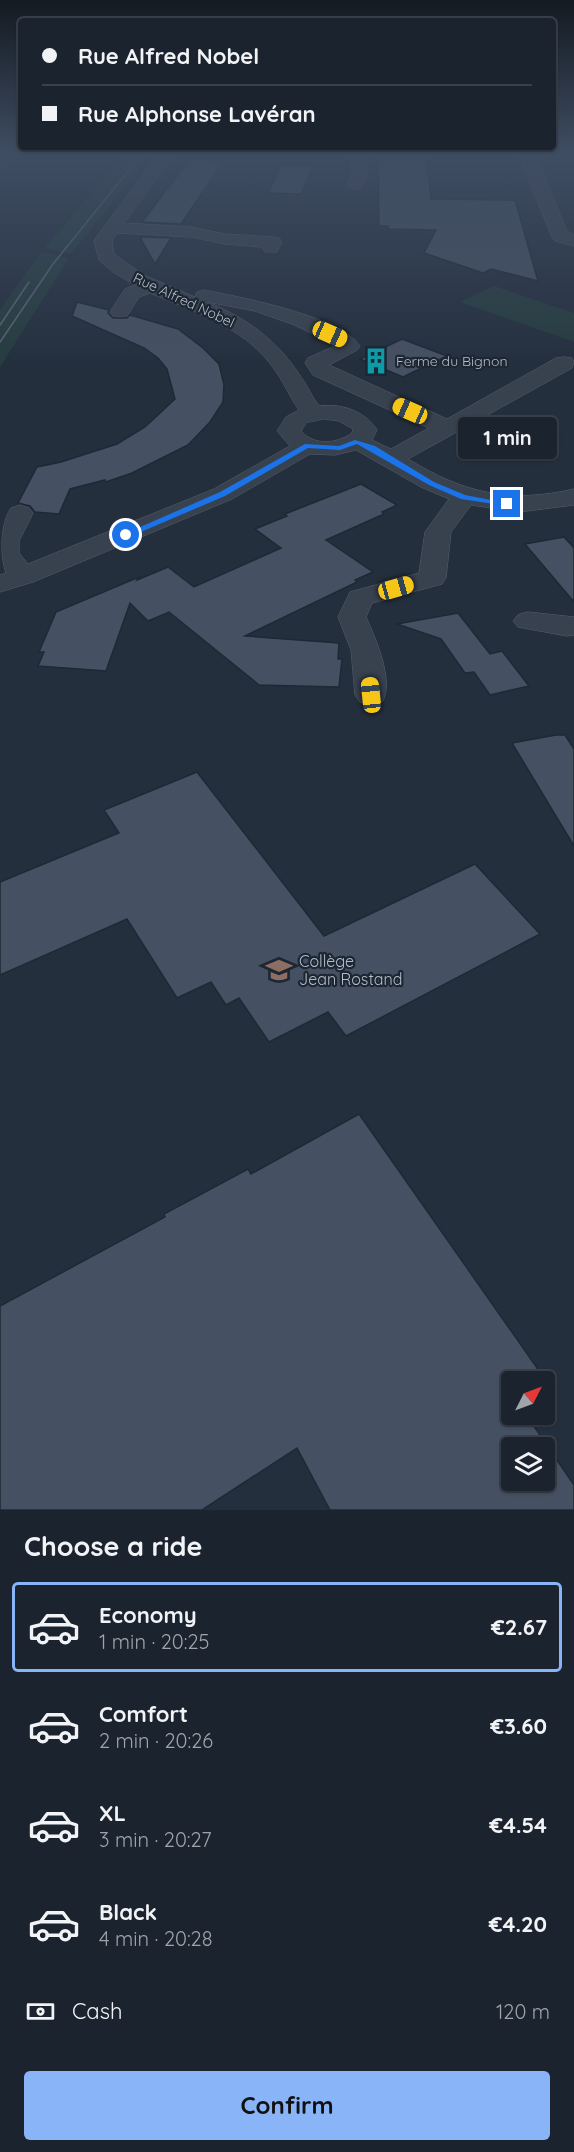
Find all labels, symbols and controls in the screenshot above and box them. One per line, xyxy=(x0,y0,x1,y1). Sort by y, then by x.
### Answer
text: Rue Alfred Nobel xyxy=(78,42,259,70)
text: Rue Alphonse Lavéran xyxy=(78,100,316,128)
street label: Rue Alfred Nobel xyxy=(130,269,238,331)
car xyxy=(310,318,350,350)
building icon: Ferme du Bignon xyxy=(361,346,391,376)
place label: Ferme du Bignon xyxy=(396,352,508,370)
car xyxy=(390,395,430,427)
callout: 1 min xyxy=(458,417,556,459)
text: 1 min xyxy=(483,425,532,450)
route end xyxy=(493,490,520,517)
route start xyxy=(112,521,139,548)
car xyxy=(376,574,416,602)
car xyxy=(360,676,382,714)
place label: Collège Jean Rostand xyxy=(299,951,402,989)
school or university icon: Collège Jean Rostand xyxy=(264,955,294,985)
north arrow xyxy=(501,1371,555,1425)
map controls xyxy=(501,1371,555,1491)
button: layers xyxy=(501,1437,555,1491)
text: Choose a ride xyxy=(24,1529,202,1563)
icon: car xyxy=(27,1600,81,1654)
text: Economy xyxy=(99,1601,197,1629)
text: €2.67 xyxy=(491,1613,547,1641)
text: 1 min · 20:25 xyxy=(99,1629,209,1654)
icon: car xyxy=(27,1699,81,1753)
text: Comfort xyxy=(99,1700,188,1728)
text: €3.60 xyxy=(490,1712,547,1740)
text: 2 min · 20:26 xyxy=(99,1728,213,1753)
icon: car xyxy=(27,1798,81,1852)
text: XL xyxy=(99,1799,126,1827)
text: €4.54 xyxy=(489,1811,547,1839)
text: 3 min · 20:27 xyxy=(99,1827,212,1852)
icon: car xyxy=(27,1897,81,1951)
text: Black xyxy=(99,1898,157,1926)
text: €4.20 xyxy=(489,1910,547,1938)
text: 4 min · 20:28 xyxy=(99,1926,213,1951)
icon: cash xyxy=(24,1995,57,2028)
text: Cash xyxy=(72,1997,123,2025)
text: 120 m xyxy=(496,1999,550,2024)
button: Confirm xyxy=(24,2071,550,2140)

